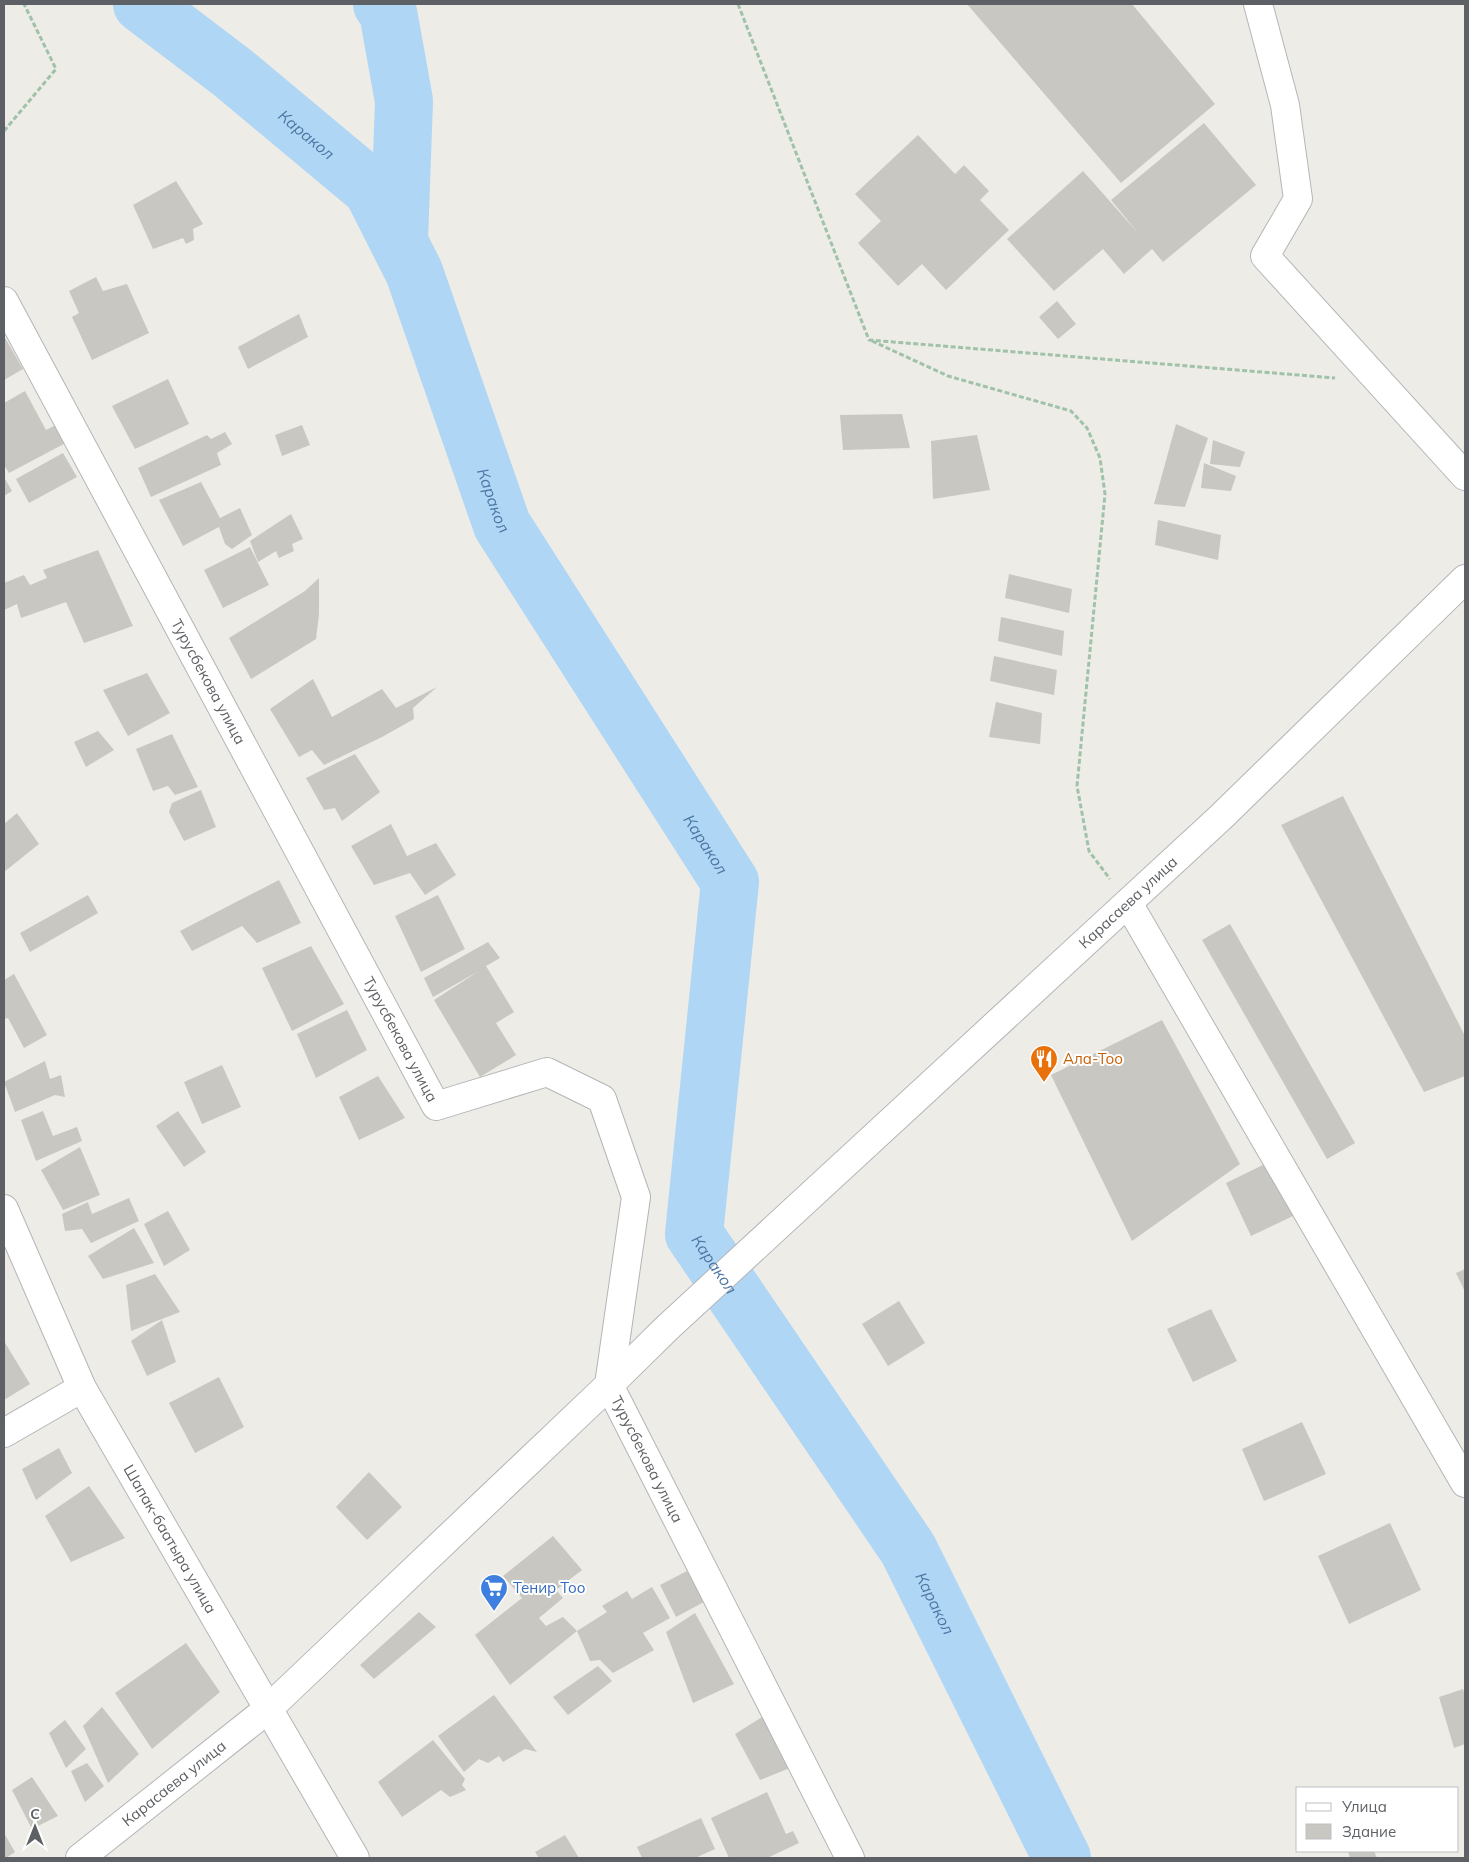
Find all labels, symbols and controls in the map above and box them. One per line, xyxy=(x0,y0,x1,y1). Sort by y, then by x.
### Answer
water label: Каракол xyxy=(274,105,339,164)
water label: Каракол xyxy=(473,465,514,537)
street label: Турусбекова улица xyxy=(167,615,250,748)
water label: Каракол xyxy=(679,811,732,878)
street label: Карасаева улица xyxy=(1075,852,1181,952)
street label: Турусбекова улица xyxy=(359,973,442,1105)
restaurant icon: Ала-Тоо xyxy=(1029,1044,1059,1083)
place label: Ала-Тоо xyxy=(1063,1049,1123,1068)
water label: Каракол xyxy=(687,1231,742,1297)
street label: Турусбекова улица xyxy=(607,1392,688,1526)
street label: Шапак-баатыра улица xyxy=(120,1461,221,1617)
water label: Каракол xyxy=(911,1569,959,1638)
supermarket icon: Тенир Тоо xyxy=(479,1573,509,1612)
place label: Тенир Тоо xyxy=(513,1578,586,1597)
street label: Карасаева улица xyxy=(118,1736,230,1830)
legend xyxy=(1296,1787,1459,1852)
text: Улица xyxy=(1341,1797,1387,1816)
north arrow xyxy=(10,1802,60,1852)
text: С xyxy=(30,1805,40,1823)
text: Здание xyxy=(1342,1822,1396,1841)

